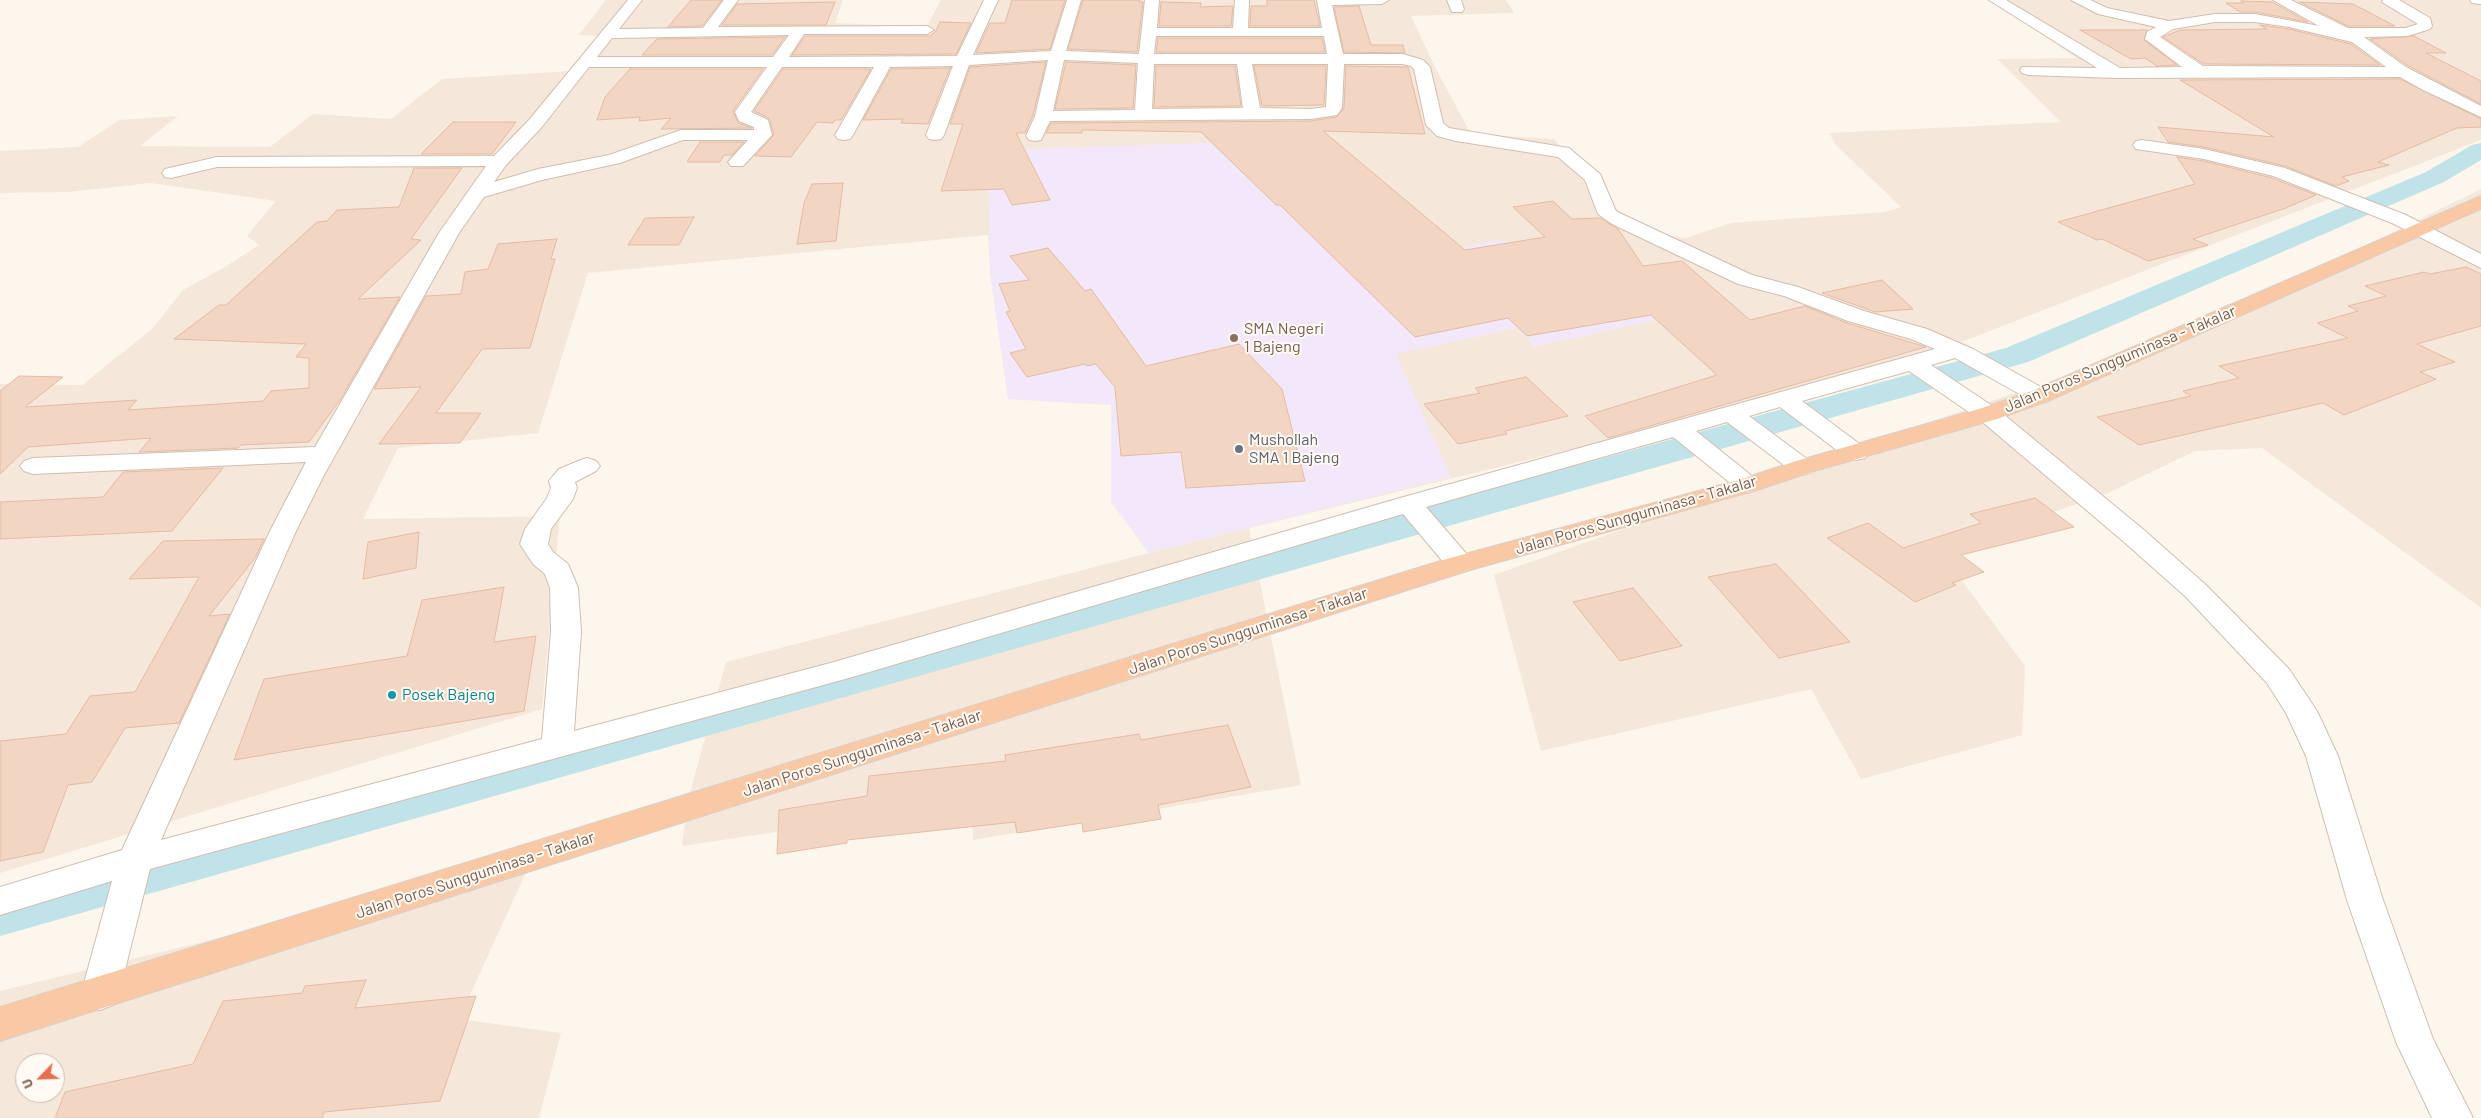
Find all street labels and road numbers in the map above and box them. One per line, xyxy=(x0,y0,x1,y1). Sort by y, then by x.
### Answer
street label: Jalan Poros Sungguminasa - Takalar xyxy=(2001,301,2239,417)
street label: Jalan Poros Sungguminasa - Takalar xyxy=(1513,471,1759,559)
street label: Jalan Poros Sungguminasa - Takalar xyxy=(1126,583,1370,679)
street label: Jalan Poros Sungguminasa - Takalar xyxy=(740,705,984,801)
street label: Jalan Poros Sungguminasa - Takalar xyxy=(353,827,597,923)

